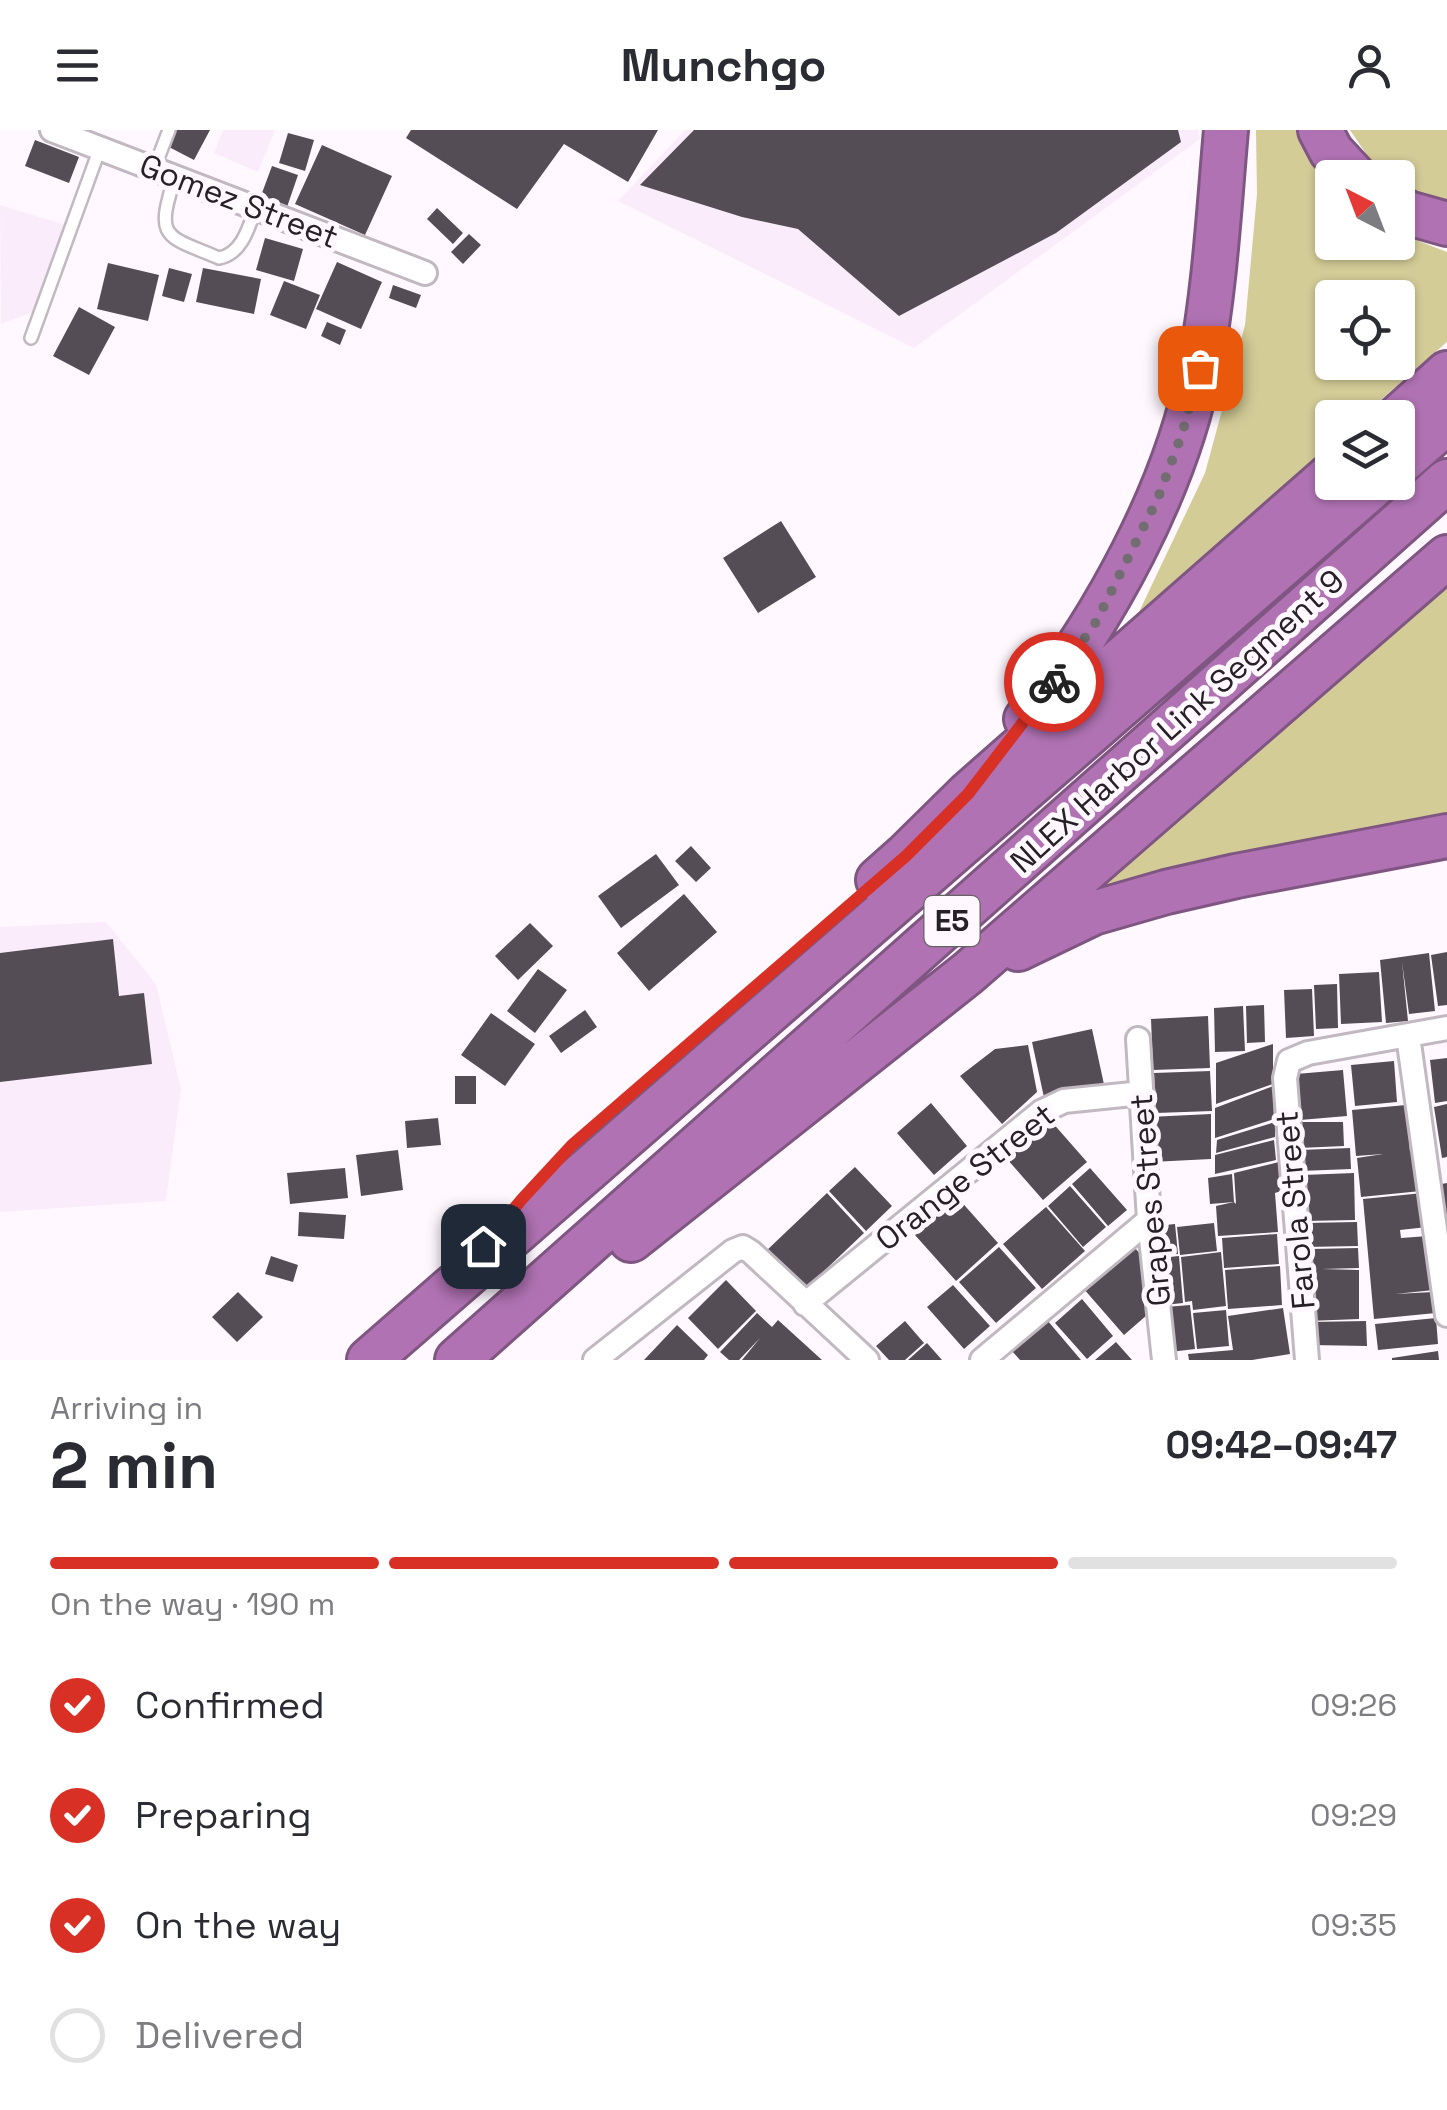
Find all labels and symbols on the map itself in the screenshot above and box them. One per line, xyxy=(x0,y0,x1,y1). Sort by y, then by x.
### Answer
street label: Gomez Street xyxy=(134,145,344,257)
north arrow xyxy=(1315,160,1415,260)
pin xyxy=(1158,326,1243,411)
street label: NLEX Harbor Link Segment 9 xyxy=(1002,561,1352,881)
courier xyxy=(1004,632,1104,732)
road number: E5 xyxy=(924,896,980,946)
street label: Grapes Street xyxy=(1121,1092,1179,1308)
street label: Orange Street xyxy=(867,1095,1063,1259)
street label: Farola Street xyxy=(1266,1109,1324,1311)
pin xyxy=(441,1204,526,1289)

